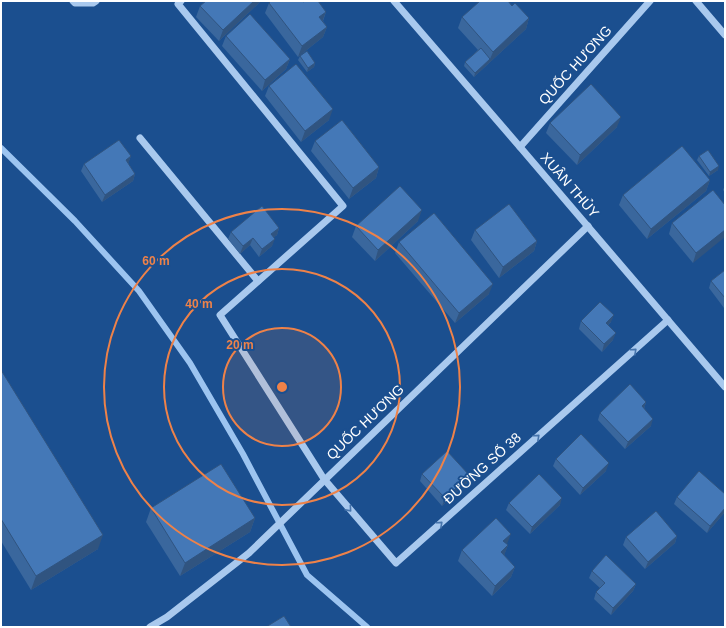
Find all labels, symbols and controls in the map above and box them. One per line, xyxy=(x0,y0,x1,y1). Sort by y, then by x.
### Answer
street label: QUỐC HƯƠNG xyxy=(535,21,615,108)
street label: XUÂN THỦY xyxy=(538,149,604,221)
text: 60 m xyxy=(142,254,170,268)
text: 40 m xyxy=(185,297,213,311)
text: 20 m xyxy=(226,338,254,352)
one-way arrow xyxy=(629,348,637,355)
centre of rings xyxy=(275,380,289,394)
street label: QUỐC HƯƠNG xyxy=(322,380,407,463)
street label: ĐƯỜNG SỐ 38 xyxy=(439,428,524,507)
one-way arrow xyxy=(532,434,540,442)
one-way arrow xyxy=(345,504,352,512)
one-way arrow xyxy=(435,521,443,528)

